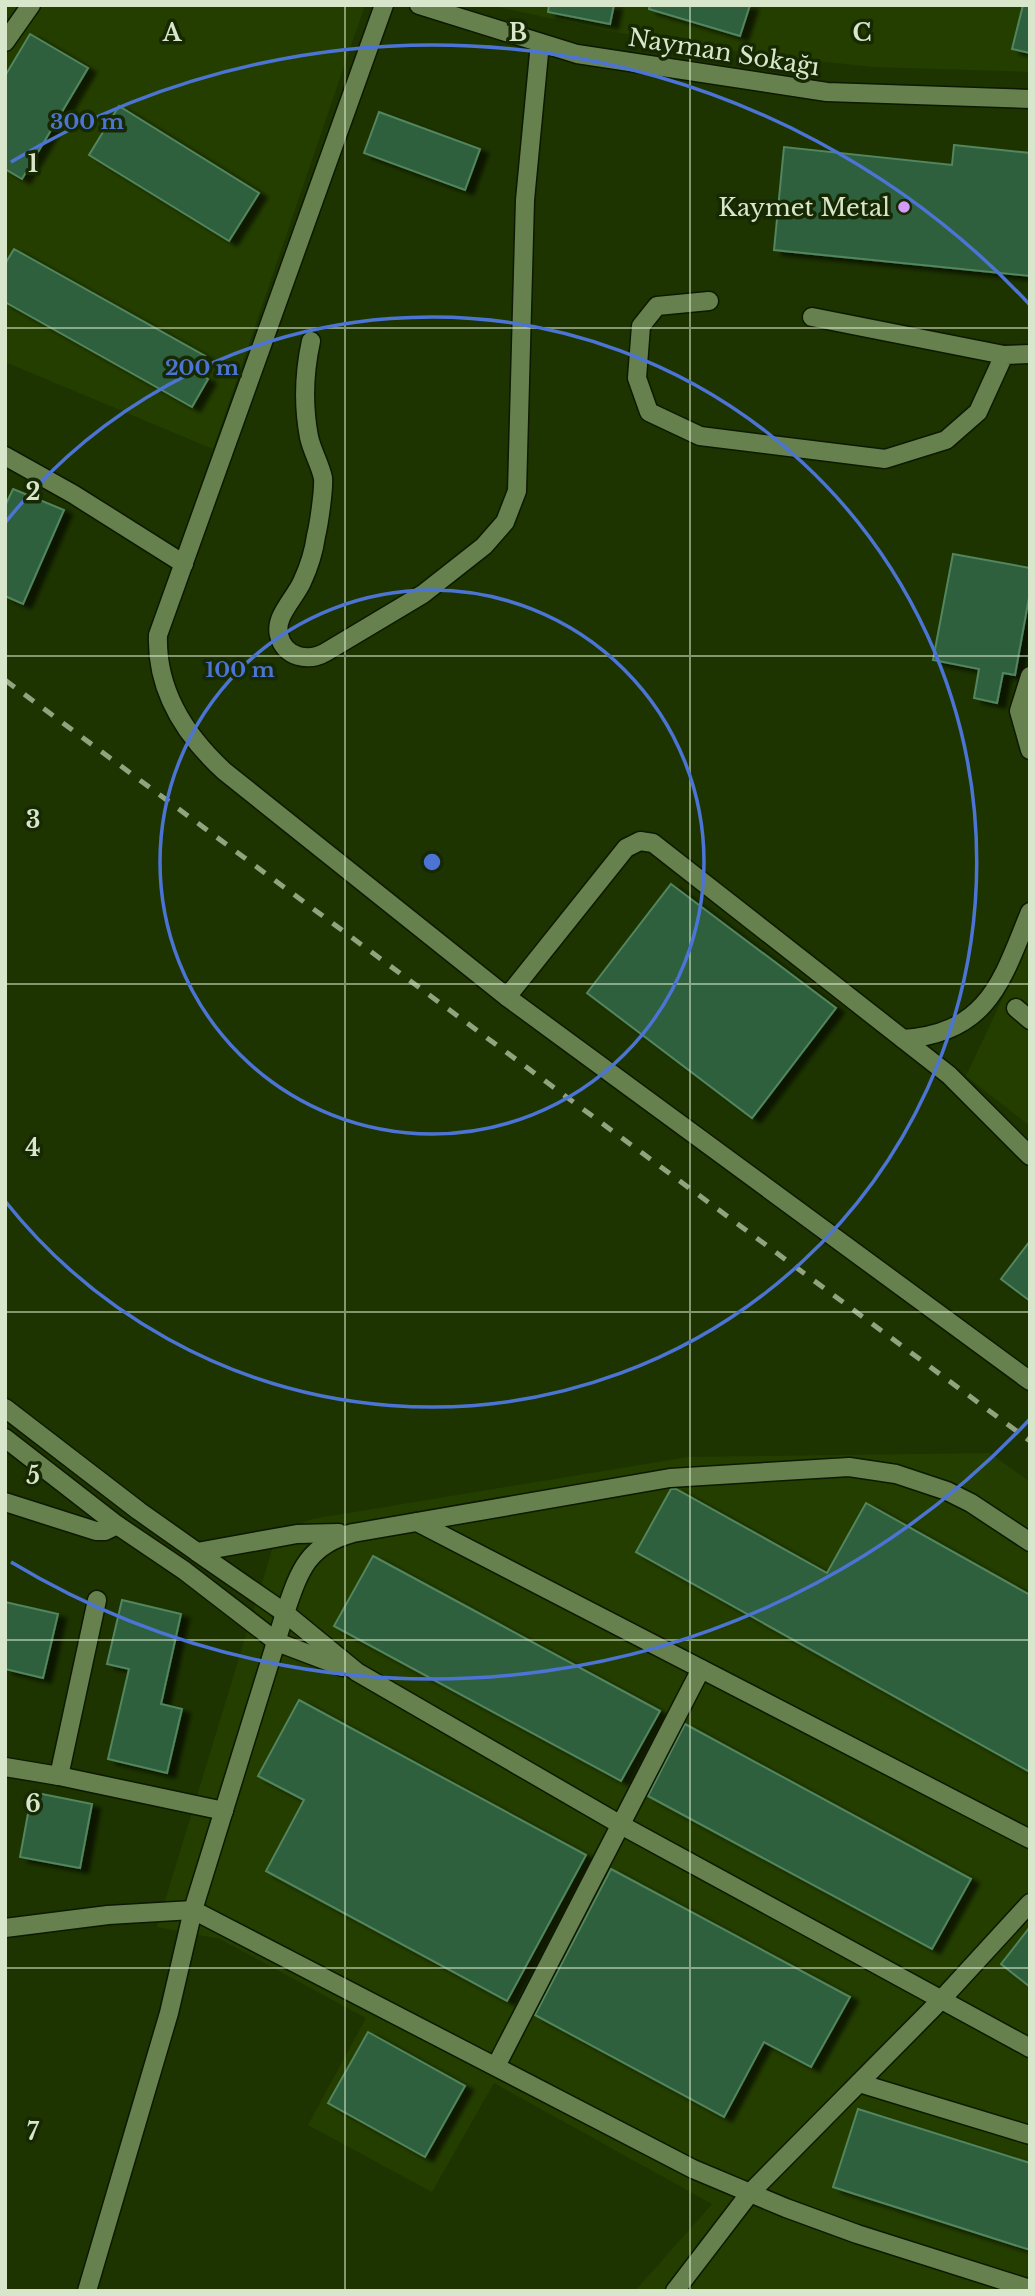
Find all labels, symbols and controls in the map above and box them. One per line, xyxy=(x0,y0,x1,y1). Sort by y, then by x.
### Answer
text: A xyxy=(162,19,183,47)
text: B xyxy=(509,19,527,47)
text: C xyxy=(853,19,871,47)
street label: Nayman Sokağı xyxy=(626,23,822,81)
text: 300 m xyxy=(50,109,124,135)
text: 1 xyxy=(28,150,38,178)
place label: Kaymet Metal xyxy=(718,193,890,222)
marker: Kaymet Metal xyxy=(896,199,912,215)
text: 200 m xyxy=(165,355,239,381)
text: 2 xyxy=(26,478,40,506)
text: 100 m xyxy=(205,657,275,683)
text: 3 xyxy=(26,806,40,834)
centre of rings xyxy=(420,850,444,874)
text: 4 xyxy=(25,1134,41,1162)
text: 5 xyxy=(26,1462,40,1490)
text: 6 xyxy=(25,1790,41,1818)
text: 7 xyxy=(27,2118,40,2146)

